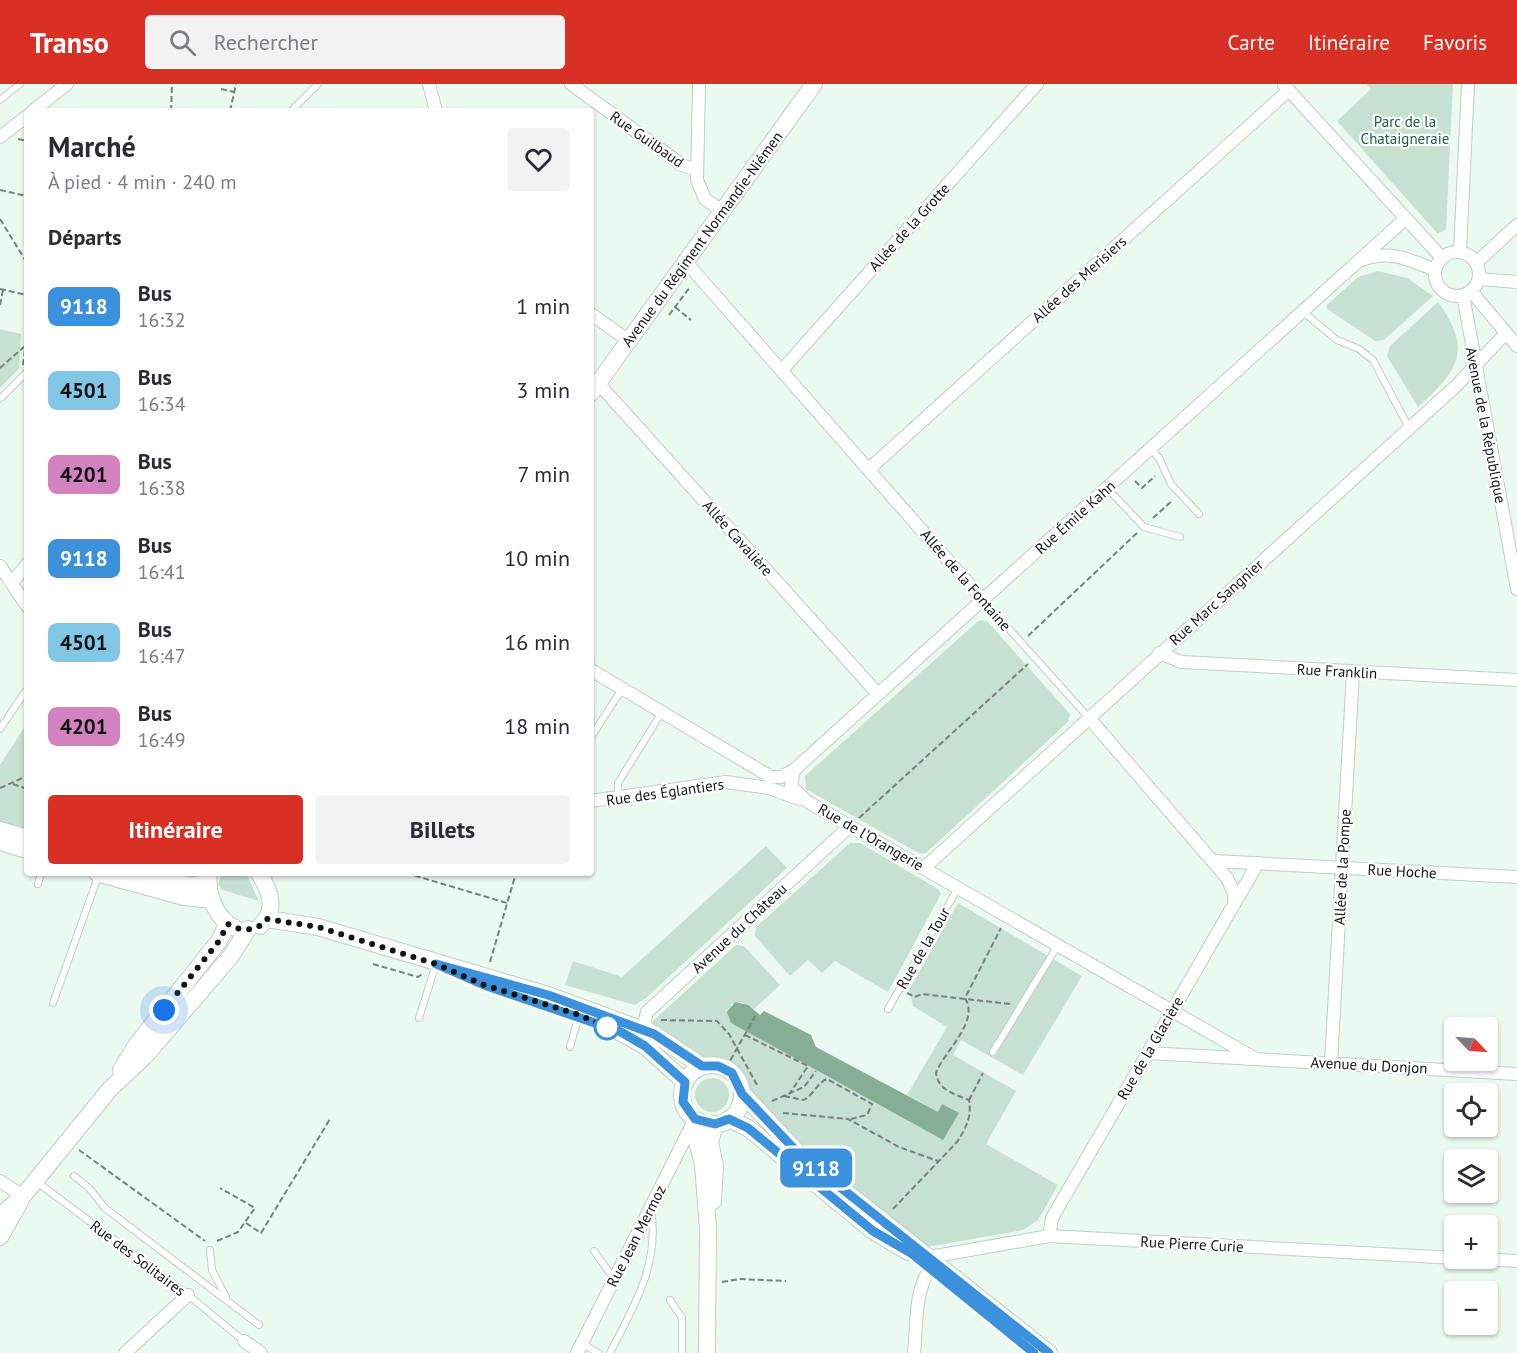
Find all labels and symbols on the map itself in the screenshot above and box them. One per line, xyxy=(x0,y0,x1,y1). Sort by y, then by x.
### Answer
street label: Rue Guilbaud xyxy=(606,107,688,171)
park label: Parc de la Chataigneraie xyxy=(1361,112,1449,148)
street label: Avenue du Régiment Normandie-Niémen xyxy=(617,128,787,350)
street label: Allée de la Grotte xyxy=(864,179,954,275)
street label: Allée des Merisiers xyxy=(1028,232,1130,326)
street label: Avenue de la République xyxy=(1462,345,1510,505)
street label: Rue Émile Kahn xyxy=(1031,476,1119,558)
street label: Allée Cavalière xyxy=(699,496,777,580)
street label: Allée de la Fontaine xyxy=(917,525,1015,635)
street label: Rue Marc Sangnier xyxy=(1165,555,1267,649)
street label: Rue Franklin xyxy=(1296,659,1378,683)
street label: Rue des Églantiers xyxy=(605,774,725,810)
street label: Rue de l'Orangerie xyxy=(815,799,927,875)
street label: Allée de la Pompe xyxy=(1329,809,1355,925)
street label: Rue Hoche xyxy=(1367,860,1437,882)
street label: Avenue du Château xyxy=(687,879,791,977)
street label: Rue de la Tour xyxy=(892,904,954,992)
street label: Rue de la Glacière xyxy=(1113,993,1187,1103)
your location xyxy=(149,995,179,1025)
unlabelled marker xyxy=(594,1014,620,1040)
north arrow xyxy=(1444,1017,1498,1071)
street label: Avenue du Donjon xyxy=(1310,1052,1428,1078)
line badge: 9118 xyxy=(774,1148,858,1188)
street label: Rue Jean Mermoz xyxy=(602,1182,670,1290)
street label: Rue des Solitaires xyxy=(87,1216,189,1300)
street label: Rue Pierre Curie xyxy=(1140,1232,1244,1256)

